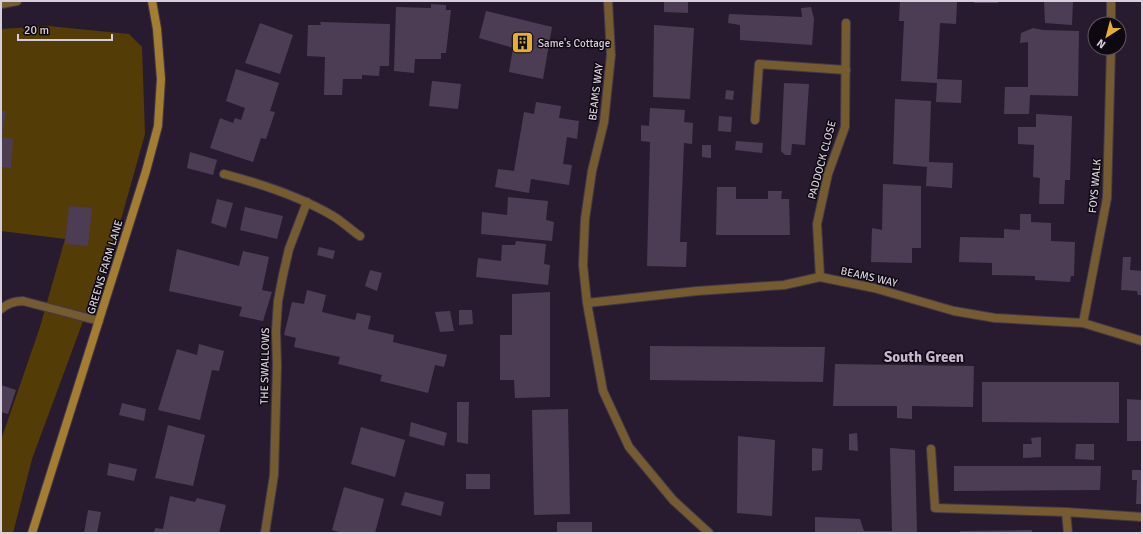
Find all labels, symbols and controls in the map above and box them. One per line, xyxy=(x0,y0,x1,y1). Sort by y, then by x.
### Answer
scale bar xyxy=(18,16,112,42)
north arrow xyxy=(1087,16,1127,56)
text: 20 m xyxy=(24,23,49,38)
building icon: Same's Cottage xyxy=(510,30,536,56)
text: N xyxy=(1094,36,1108,51)
place label: Same's Cottage xyxy=(538,37,610,50)
street label: BEAMS WAY xyxy=(586,62,606,121)
street label: PADDOCK CLOSE xyxy=(805,119,839,201)
street label: FOYS WALK xyxy=(1086,158,1104,214)
street label: GREENS FARM LANE xyxy=(84,218,126,316)
street label: BEAMS WAY xyxy=(839,264,899,290)
street label: THE SWALLOWS xyxy=(258,328,272,404)
district label: South Green xyxy=(884,348,964,366)

